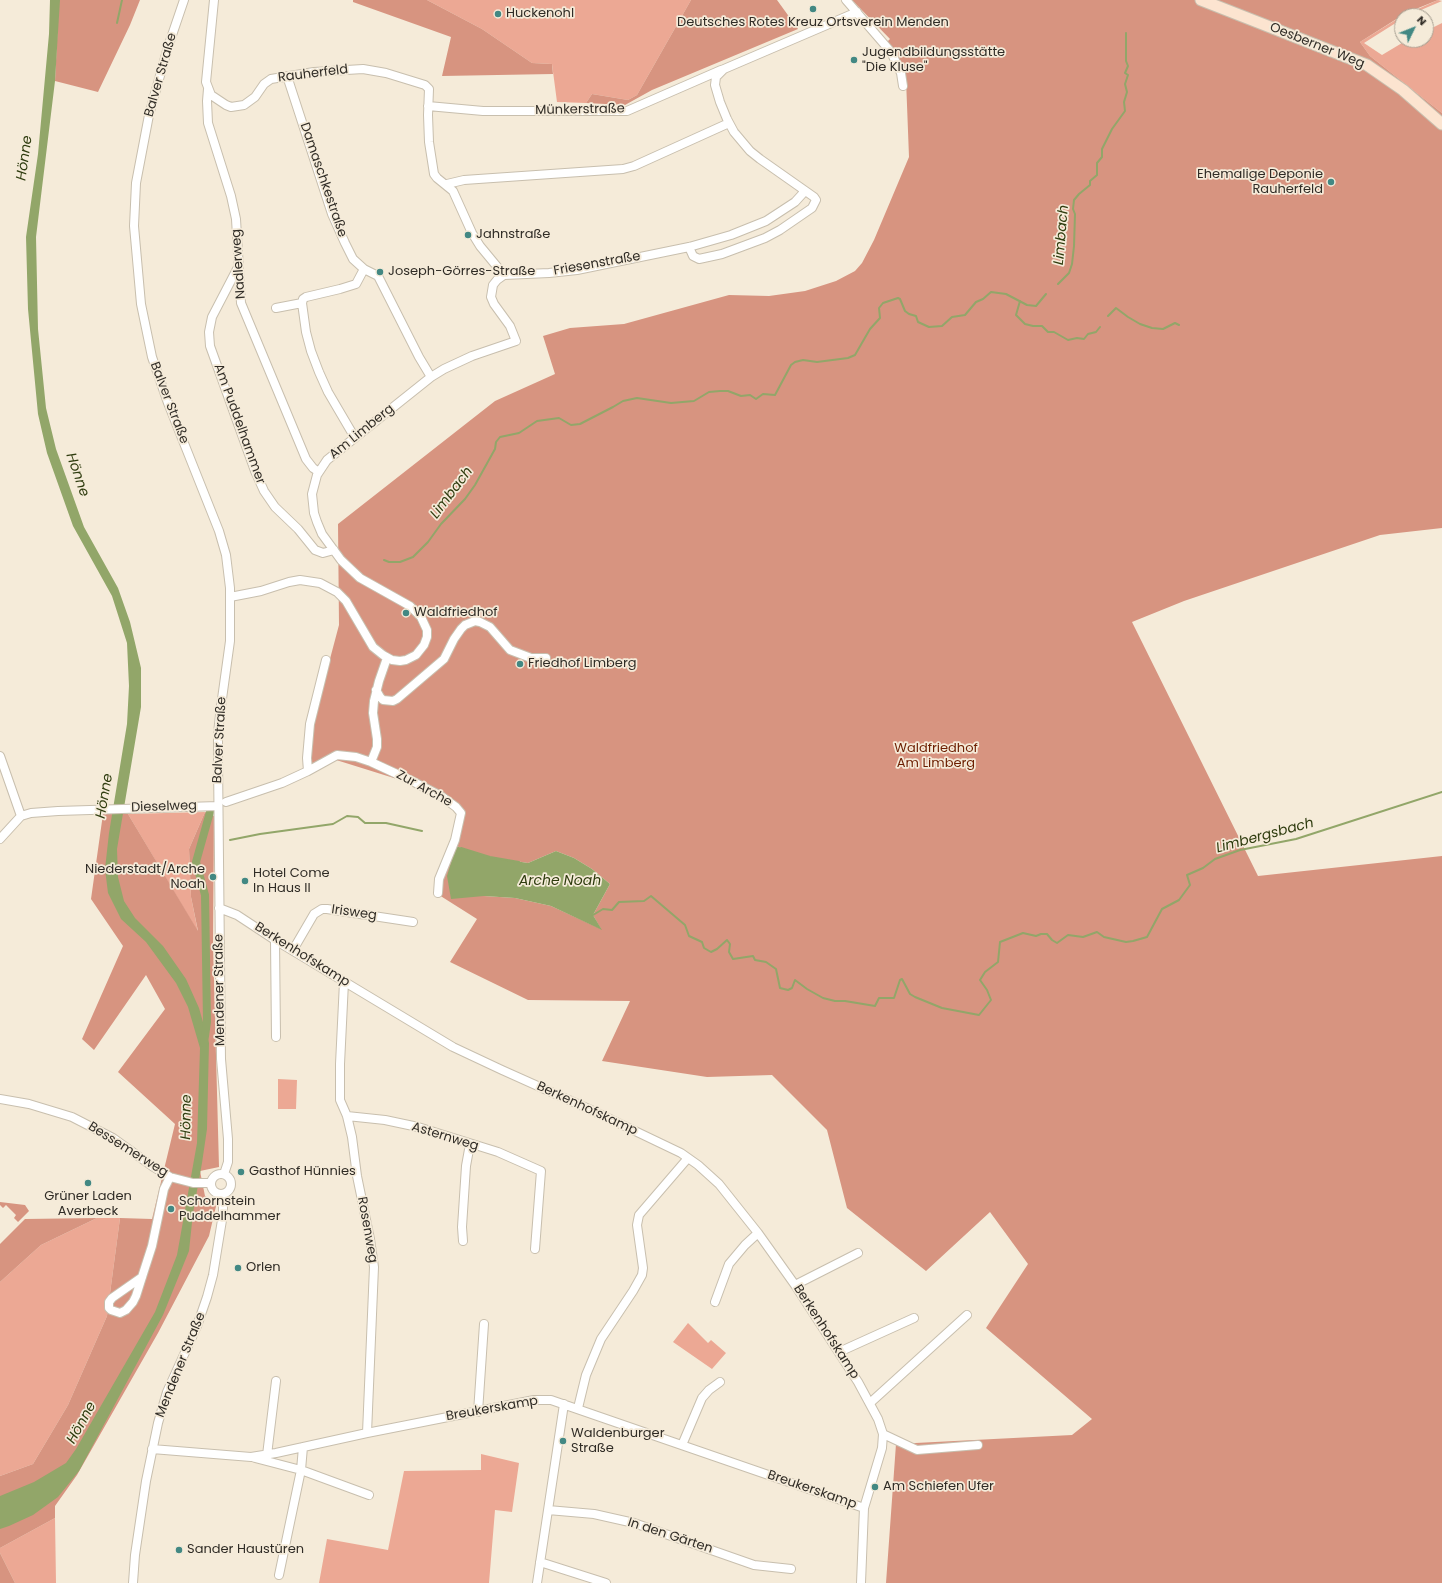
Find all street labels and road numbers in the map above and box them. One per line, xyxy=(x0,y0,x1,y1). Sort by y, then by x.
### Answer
street label: Oesberner Weg xyxy=(1267,20,1367,72)
street label: Balver Straße xyxy=(142,31,180,119)
street label: Rauherfeld xyxy=(277,62,349,86)
street label: Münkerstraße xyxy=(535,101,625,119)
street label: Damaschkestraße xyxy=(296,121,350,239)
street label: Nadlerweg xyxy=(229,228,249,300)
street label: Friesenstraße xyxy=(552,249,642,279)
street label: Balver Straße xyxy=(146,360,192,446)
street label: Am Puddelhammer xyxy=(210,362,268,486)
street label: Am Limberg xyxy=(327,401,397,463)
street label: Balver Straße xyxy=(210,696,230,784)
street label: Zur Arche xyxy=(393,767,455,811)
street label: Dieselweg xyxy=(131,798,197,816)
street label: Irisweg xyxy=(330,902,378,924)
street label: Berkenhofskamp xyxy=(252,919,352,991)
street label: Mendener Straße xyxy=(211,934,229,1046)
street label: Berkenhofskamp xyxy=(534,1079,640,1139)
street label: Bessemerweg xyxy=(85,1119,171,1181)
street label: Asternweg xyxy=(410,1119,480,1155)
street label: Rosenweg xyxy=(354,1196,380,1264)
street label: Berkenhofskamp xyxy=(790,1282,862,1382)
street label: Mendener Straße xyxy=(153,1310,209,1420)
street label: Breukerskamp xyxy=(445,1393,539,1425)
street label: Breukerskamp xyxy=(765,1467,859,1513)
street label: In den Gärten xyxy=(626,1515,714,1557)

